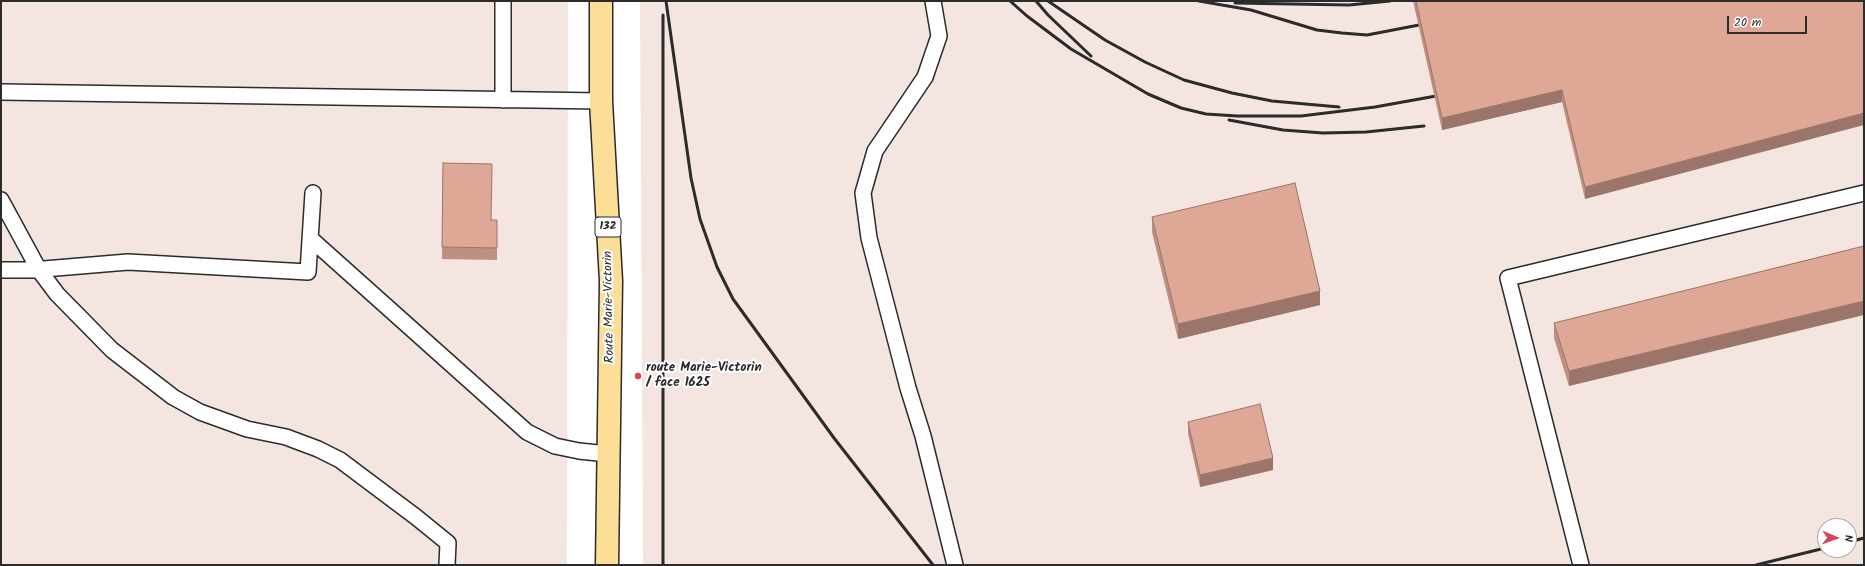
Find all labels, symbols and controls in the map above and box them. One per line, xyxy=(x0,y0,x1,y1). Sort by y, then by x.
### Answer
scale bar xyxy=(1729,8,1809,34)
text: 20 m xyxy=(1734,13,1761,32)
road number: 132 xyxy=(595,217,621,237)
street label: Route Marie-Victorin xyxy=(601,251,619,363)
place label: route Marie-Victorin / face 1625 xyxy=(646,361,762,392)
marker: route Marie-Victorin / face 1625 xyxy=(633,371,643,381)
north arrow xyxy=(1817,518,1857,558)
text: N xyxy=(1839,535,1857,542)

